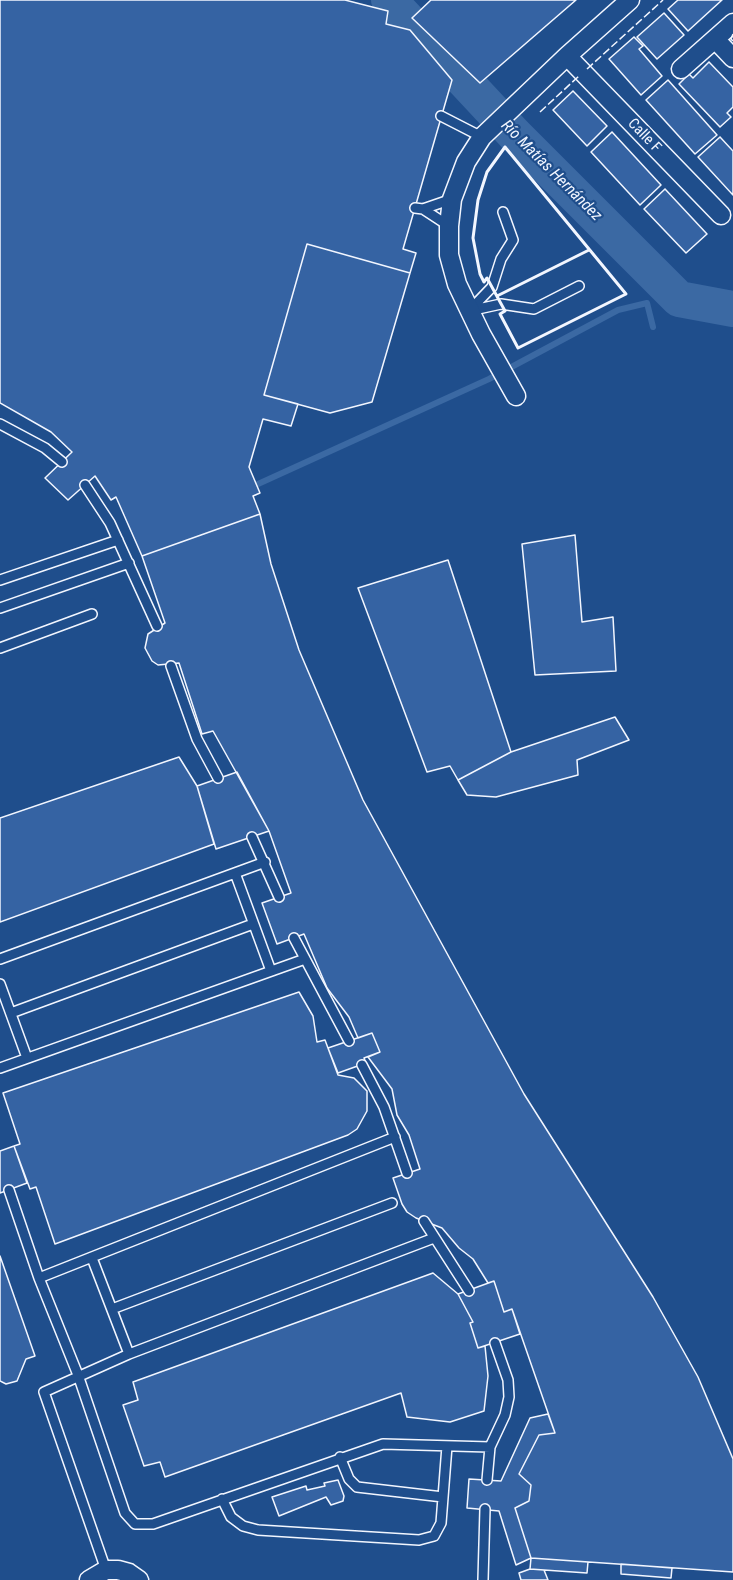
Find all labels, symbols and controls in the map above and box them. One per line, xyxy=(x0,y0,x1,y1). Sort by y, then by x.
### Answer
street label: Calle F xyxy=(624,115,664,157)
water label: Río Matías Hernández xyxy=(497,117,605,225)

